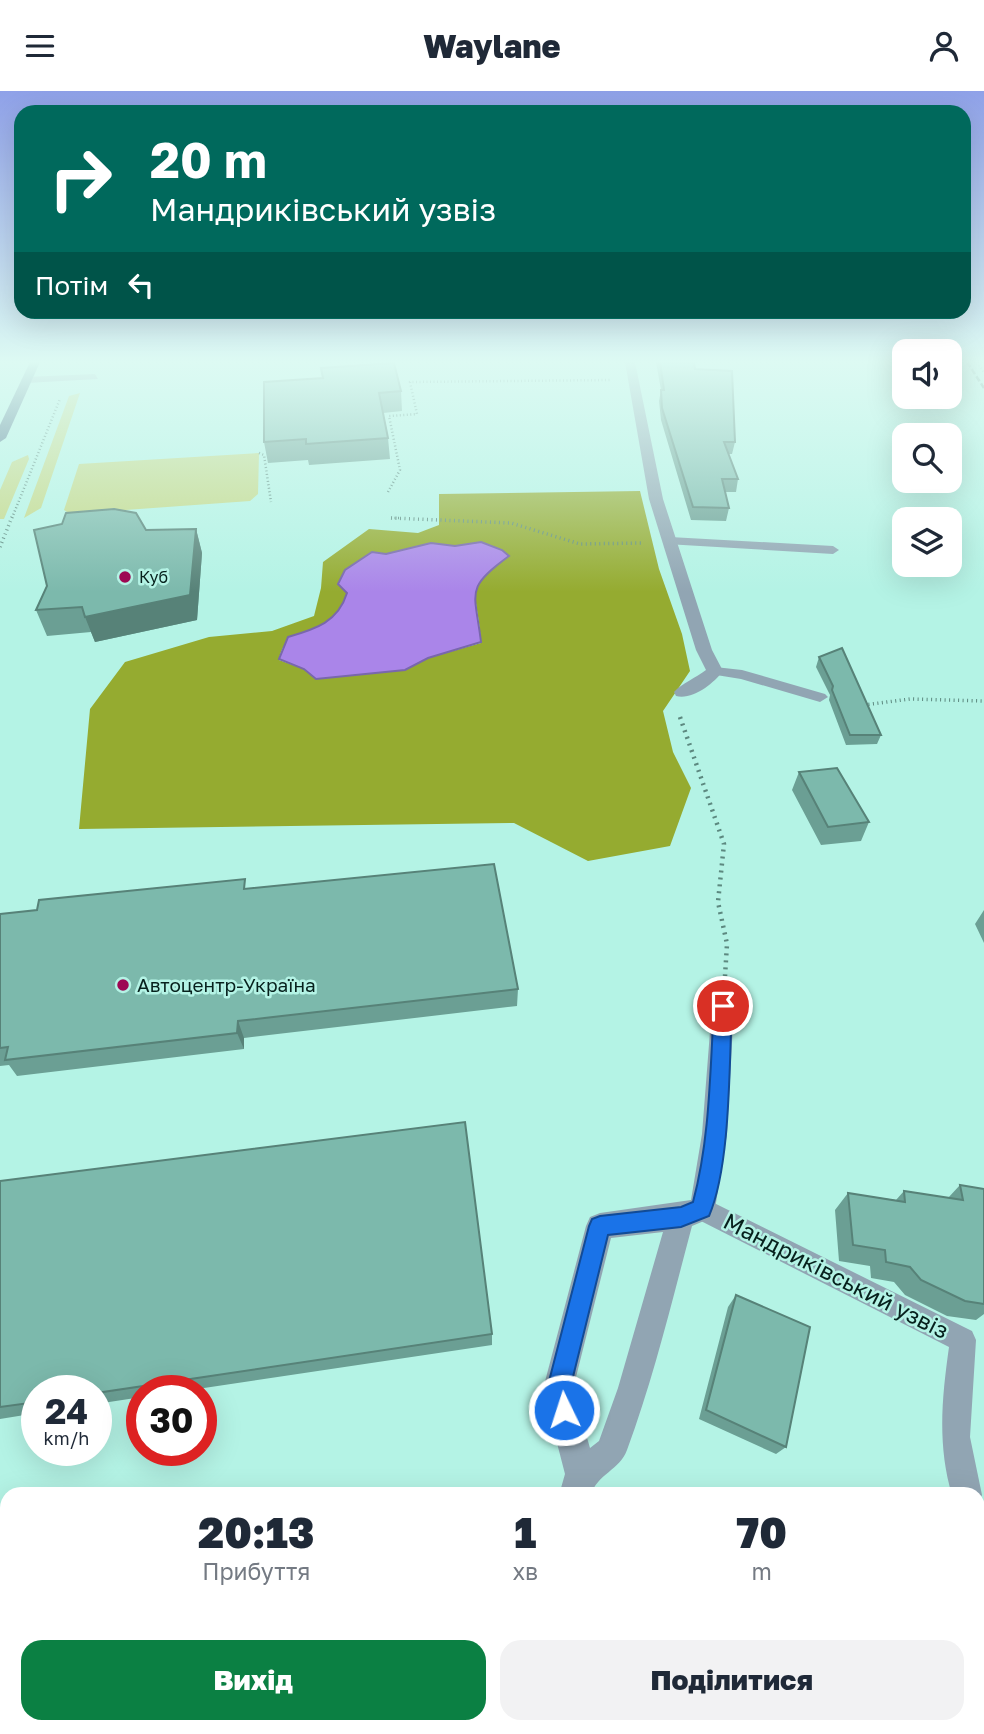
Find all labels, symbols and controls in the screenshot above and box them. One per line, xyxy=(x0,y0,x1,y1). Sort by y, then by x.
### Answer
icon: menu xyxy=(21,27,59,65)
text: Waylane xyxy=(423,27,561,65)
icon: person xyxy=(925,27,963,65)
text: 20 m xyxy=(150,130,267,189)
icon: right xyxy=(35,133,126,224)
text: Мандриківський узвіз xyxy=(150,190,496,228)
icon: left xyxy=(122,266,160,304)
text: Потім xyxy=(35,270,108,301)
map controls xyxy=(892,339,962,577)
button: sound xyxy=(892,339,962,409)
button: search xyxy=(892,423,962,493)
button: layers xyxy=(892,507,962,577)
place label: Куб xyxy=(139,567,168,587)
marker: Куб xyxy=(117,569,133,585)
place label: Автоцентр-Україна xyxy=(137,973,316,996)
pin xyxy=(693,976,753,1036)
marker: Автоцентр-Україна xyxy=(115,977,131,993)
icon: arrive xyxy=(704,987,742,1025)
street label: Мандриківський узвіз xyxy=(719,1206,954,1344)
position arrow xyxy=(527,1373,601,1447)
speed limit sign: 30 xyxy=(126,1375,217,1466)
text: 24 xyxy=(45,1390,88,1432)
text: km/h xyxy=(44,1427,89,1449)
text: 20:13 xyxy=(198,1507,314,1557)
text: 1 xyxy=(514,1507,536,1557)
text: 70 xyxy=(736,1507,787,1557)
text: Прибуття xyxy=(202,1557,310,1585)
text: хв xyxy=(512,1557,538,1585)
text: m xyxy=(751,1557,772,1585)
button: Вихід xyxy=(21,1640,486,1720)
button: Поділитися xyxy=(500,1640,964,1720)

